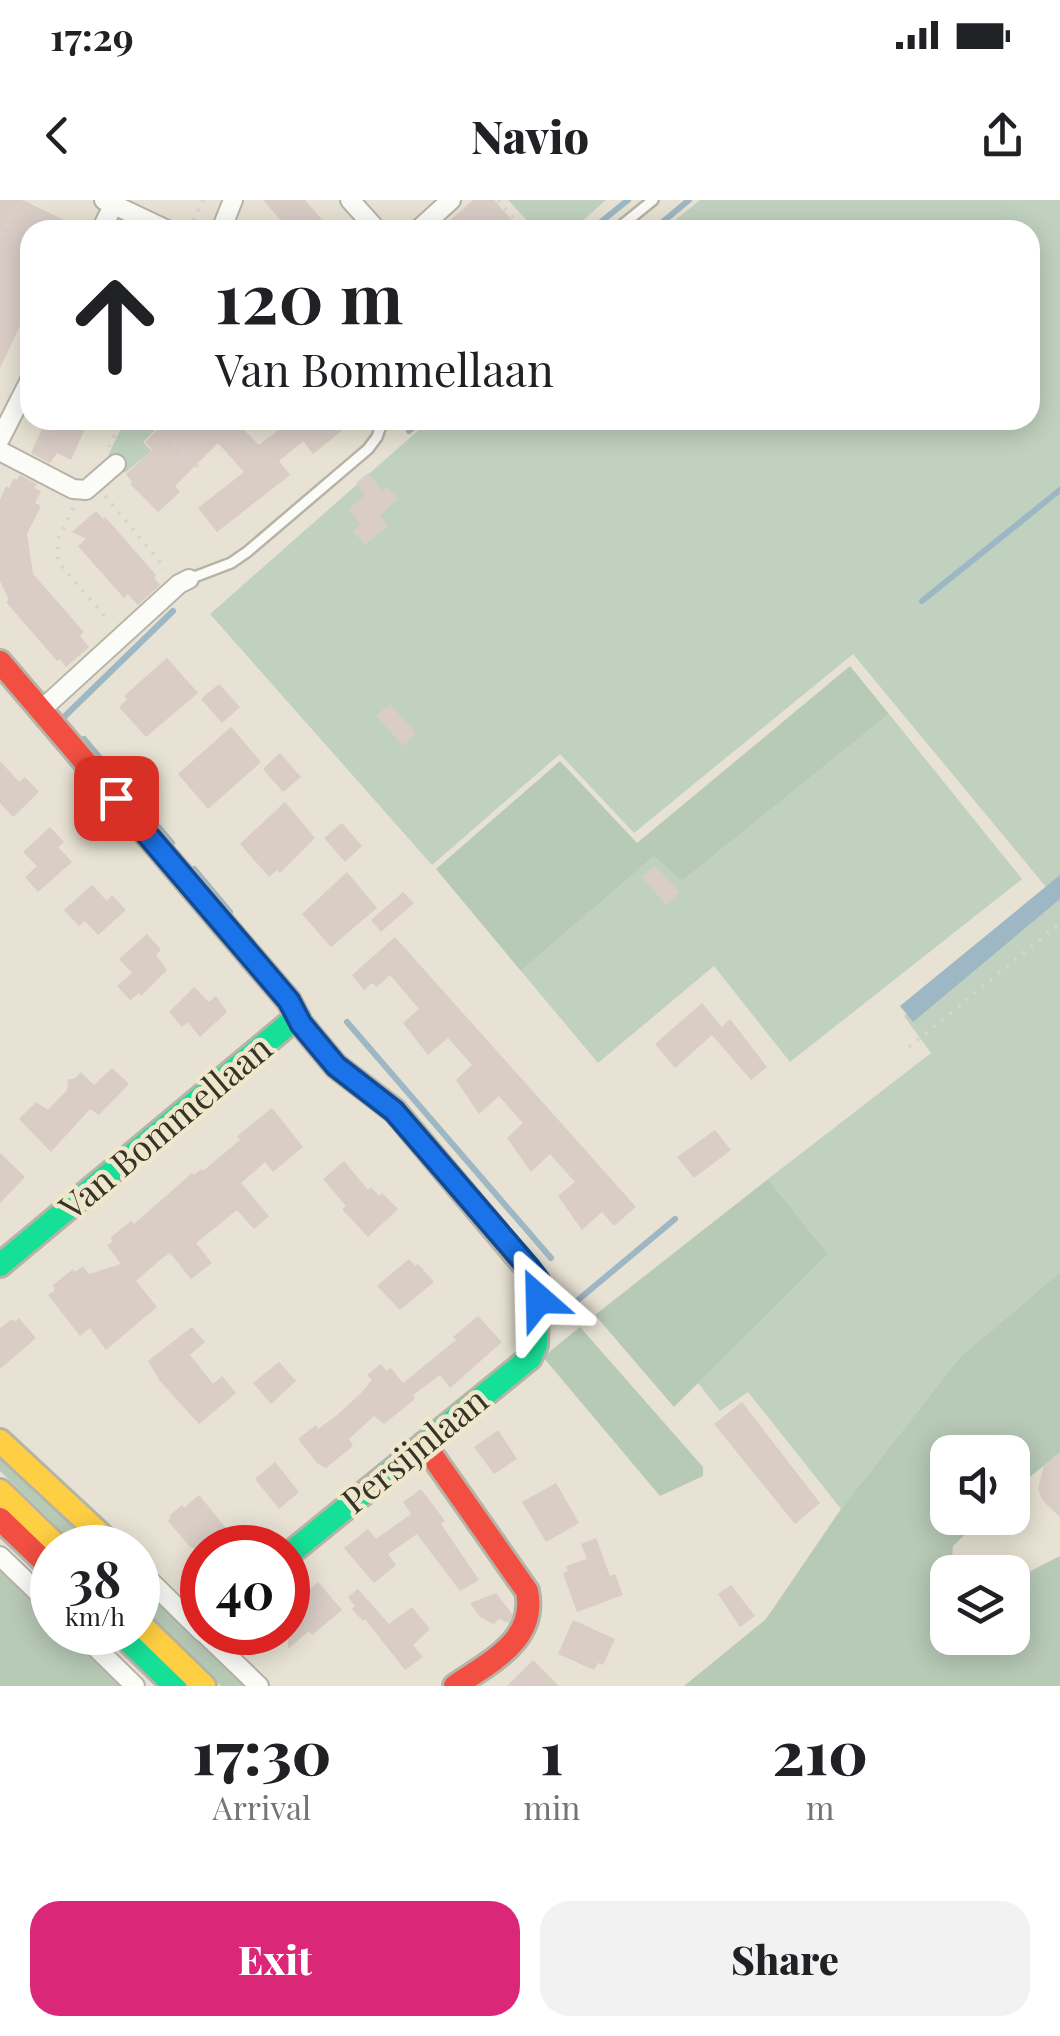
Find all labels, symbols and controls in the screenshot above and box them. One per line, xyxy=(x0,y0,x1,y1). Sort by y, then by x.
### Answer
text: 17:29 xyxy=(50,10,134,61)
text: Navio xyxy=(471,105,589,165)
icon: back xyxy=(30,108,85,163)
icon: share xyxy=(975,108,1030,163)
text: 120 m xyxy=(215,248,403,342)
icon: ahead xyxy=(50,260,180,390)
text: Van Bommellaan xyxy=(215,338,554,398)
pin xyxy=(74,756,159,841)
icon: arrive xyxy=(89,771,144,826)
street label: Van Bommellaan xyxy=(48,1023,281,1229)
position arrow xyxy=(487,1247,591,1351)
street label: Persijnlaan xyxy=(331,1376,496,1522)
map controls xyxy=(930,1435,1030,1655)
button: sound xyxy=(930,1435,1030,1535)
speed limit sign: 40 xyxy=(180,1525,310,1655)
text: 38 xyxy=(69,1544,121,1611)
button: layers xyxy=(930,1555,1030,1655)
text: km/h xyxy=(65,1599,125,1632)
text: 17:30 xyxy=(192,1710,331,1790)
text: 1 xyxy=(540,1710,564,1790)
text: 210 xyxy=(773,1710,868,1790)
text: Arrival xyxy=(212,1785,311,1828)
text: min xyxy=(524,1785,580,1828)
text: m xyxy=(806,1785,834,1828)
button: Exit xyxy=(30,1901,520,2016)
button: Share xyxy=(540,1901,1030,2016)

